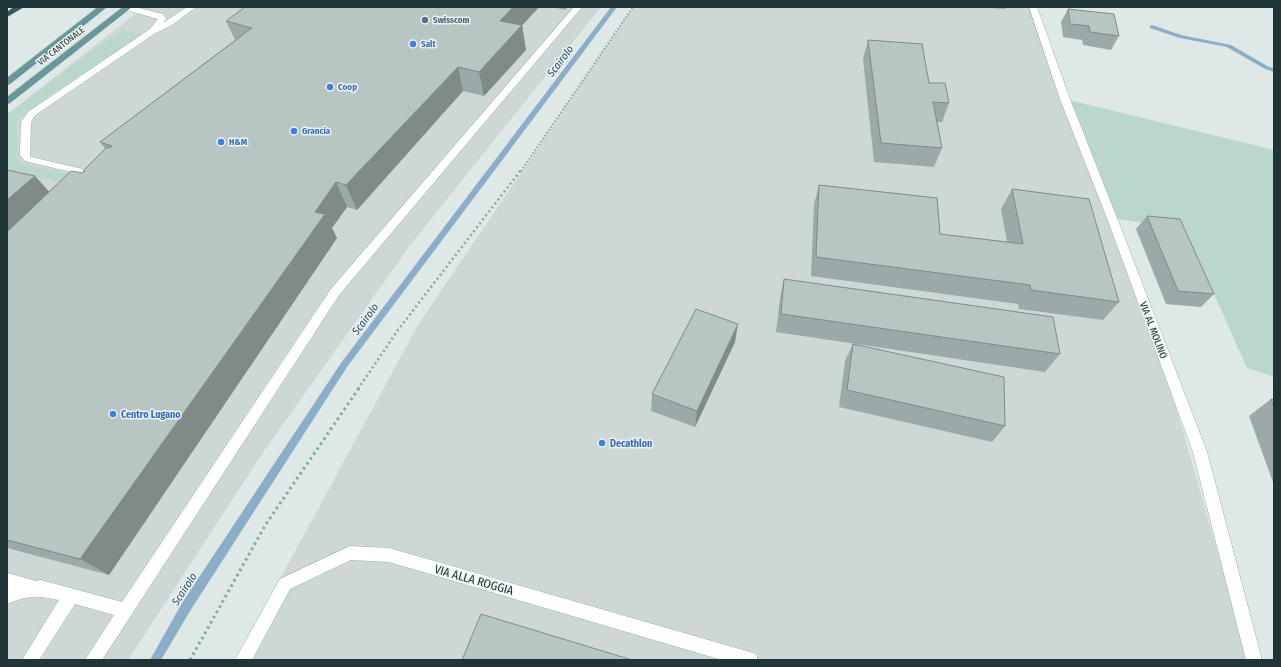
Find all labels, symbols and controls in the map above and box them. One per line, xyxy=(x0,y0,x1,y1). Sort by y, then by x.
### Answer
marker: Swisscom xyxy=(420,15,430,25)
place label: Swisscom xyxy=(433,15,470,25)
street label: VIA CANTONALE xyxy=(36,25,86,67)
marker: Salt xyxy=(408,39,418,49)
place label: Salt xyxy=(421,39,437,49)
water label: Scairolo xyxy=(544,43,577,80)
marker: Coop xyxy=(325,82,335,92)
place label: Coop xyxy=(338,82,357,92)
marker: Grancia xyxy=(289,126,299,136)
place label: Grancia xyxy=(302,126,331,136)
marker: H&M xyxy=(216,137,226,147)
place label: H&M xyxy=(229,137,248,147)
street label: VIA AL MOLINO xyxy=(1137,300,1169,361)
water label: Scairolo xyxy=(349,301,382,338)
marker: Centro Lugano xyxy=(108,409,118,419)
place label: Centro Lugano xyxy=(121,409,181,421)
marker: Decathlon xyxy=(597,438,607,448)
place label: Decathlon xyxy=(610,438,652,450)
street label: VIA ALLA ROGGIA xyxy=(433,562,516,598)
water label: Scairolo xyxy=(169,570,200,609)

